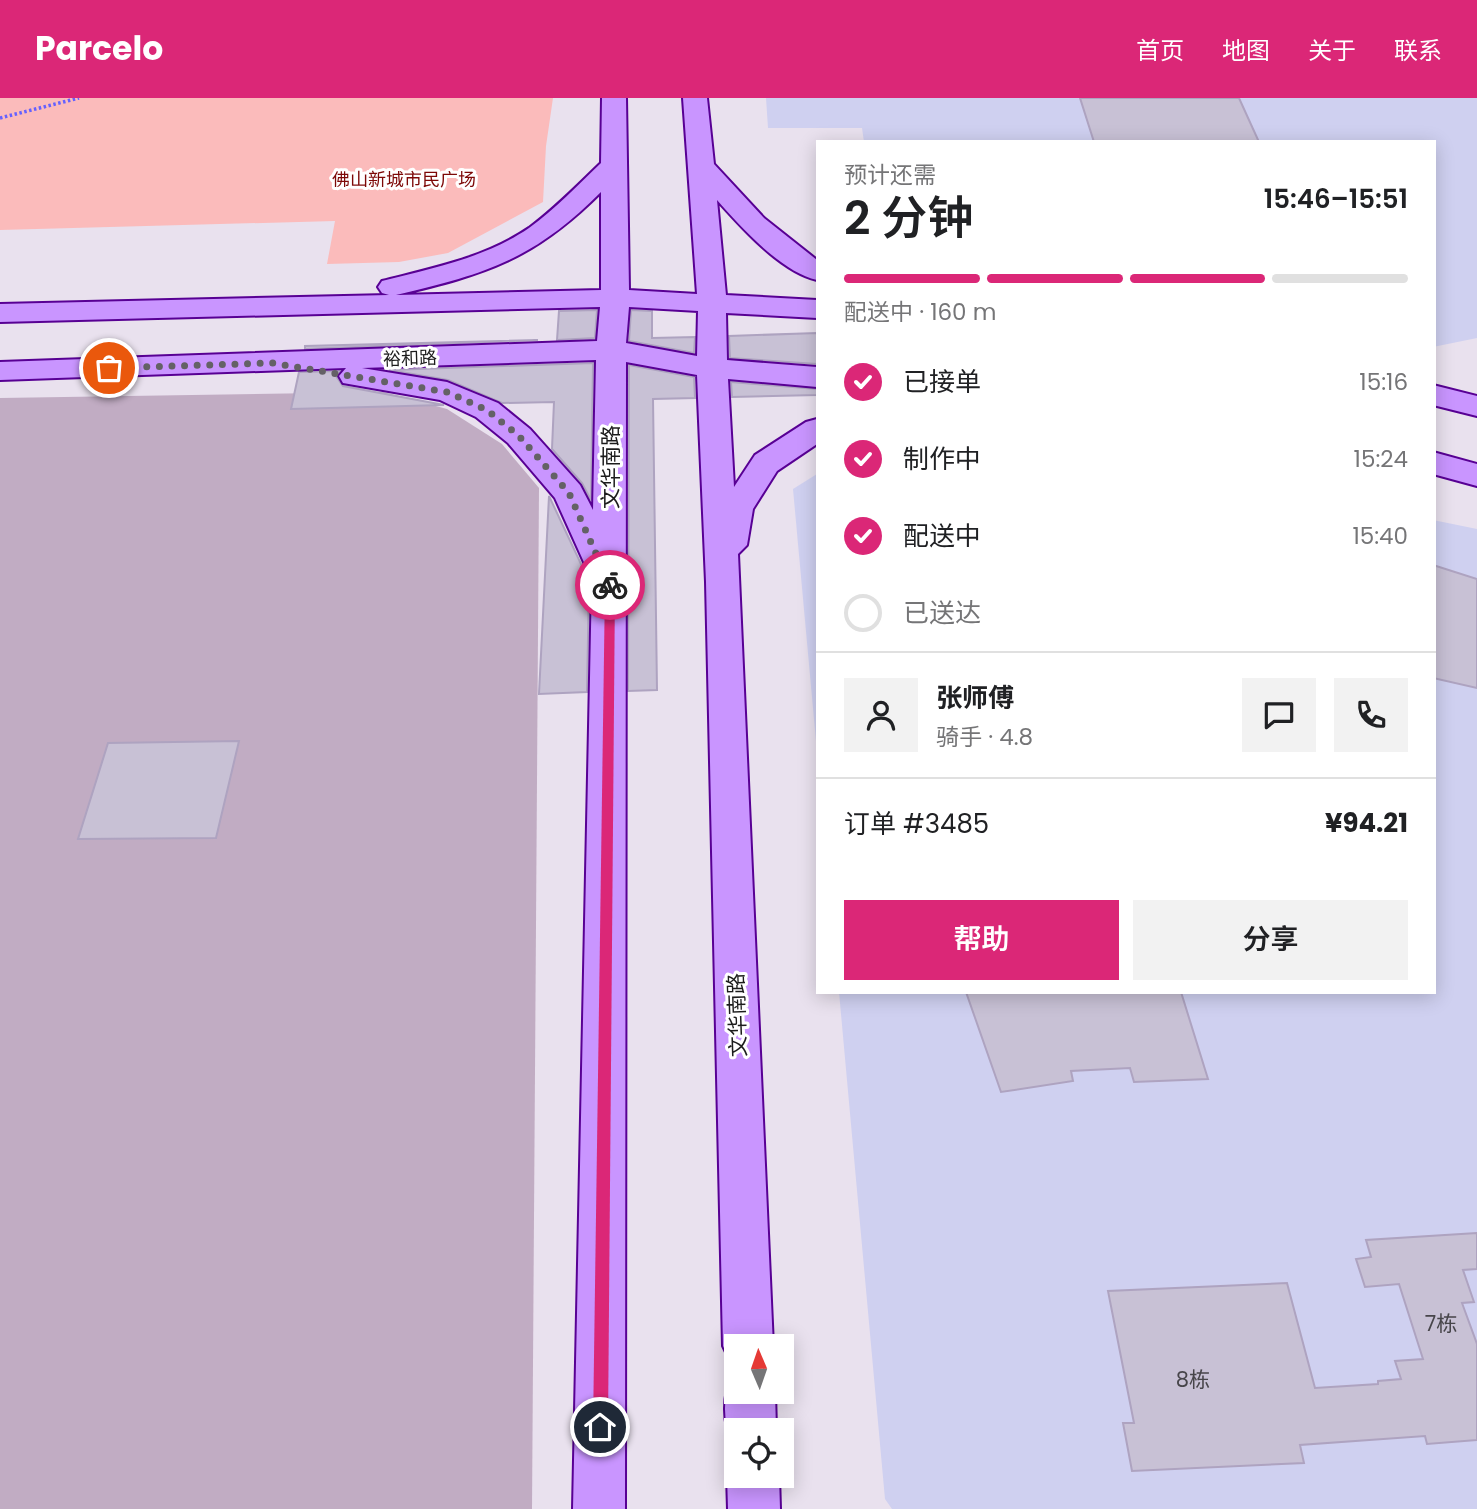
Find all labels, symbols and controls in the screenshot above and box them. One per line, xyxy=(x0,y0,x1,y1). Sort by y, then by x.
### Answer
text: Parcelo xyxy=(35,25,163,72)
text: 首页 xyxy=(1136,34,1184,67)
text: 地图 xyxy=(1222,34,1270,67)
text: 关于 xyxy=(1308,34,1356,67)
text: 联系 xyxy=(1394,34,1442,67)
text: 预计还需 xyxy=(844,159,936,191)
park label: 佛山新城市民广场 xyxy=(332,167,476,192)
text: 15:46–15:51 xyxy=(1264,181,1408,217)
text: 2 分钟 xyxy=(844,186,973,250)
text: 配送中 · 160 m xyxy=(844,296,996,328)
pin xyxy=(79,338,139,398)
street label: 裕和路 xyxy=(383,345,437,371)
icon: bag xyxy=(90,349,128,387)
icon: check xyxy=(844,363,882,401)
text: 已接单 xyxy=(903,364,981,400)
text: 15:16 xyxy=(1359,366,1408,398)
street label: 文华南路 xyxy=(596,425,625,509)
icon: check xyxy=(844,440,882,478)
text: 制作中 xyxy=(903,441,981,477)
text: 15:24 xyxy=(1354,443,1408,475)
icon: check xyxy=(844,517,882,555)
text: 配送中 xyxy=(903,518,981,554)
text: 15:40 xyxy=(1352,520,1408,552)
courier xyxy=(575,550,645,620)
icon: bike xyxy=(591,566,629,604)
text: 已送达 xyxy=(903,595,981,631)
button: person xyxy=(844,678,918,752)
button: chat xyxy=(1242,678,1316,752)
button: phone xyxy=(1334,678,1408,752)
text: 张师傅 xyxy=(936,680,1014,716)
text: 骑手 · 4.8 xyxy=(936,721,1033,753)
text: ¥94.21 xyxy=(1325,805,1408,841)
text: 订单 #3485 xyxy=(844,806,989,842)
button: 帮助 xyxy=(844,900,1119,980)
button: 分享 xyxy=(1133,900,1408,980)
street label: 文华南路 xyxy=(721,973,753,1057)
house number: 7栋 xyxy=(1425,1309,1457,1338)
north arrow xyxy=(724,1334,794,1404)
map controls xyxy=(724,1334,794,1488)
house number: 8栋 xyxy=(1176,1365,1210,1394)
pin xyxy=(570,1397,630,1457)
icon: home xyxy=(581,1408,619,1446)
button: locate xyxy=(724,1418,794,1488)

